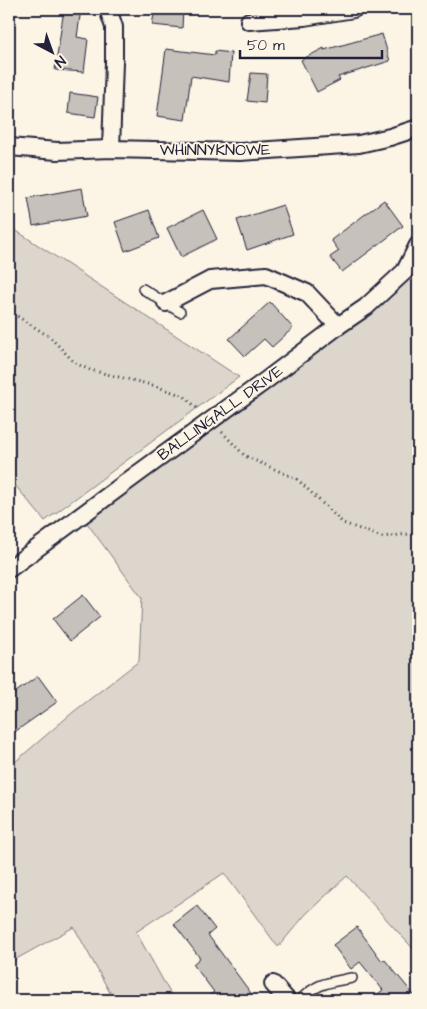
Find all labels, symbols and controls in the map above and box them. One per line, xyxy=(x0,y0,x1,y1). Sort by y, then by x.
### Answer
north arrow xyxy=(28,28,78,78)
scale bar xyxy=(240,28,382,60)
text: 50 m xyxy=(247,35,285,56)
text: N xyxy=(50,51,70,72)
street label: WHINNYKNOWE xyxy=(160,139,271,161)
street label: BALLINGALL DRIVE xyxy=(153,360,288,466)

